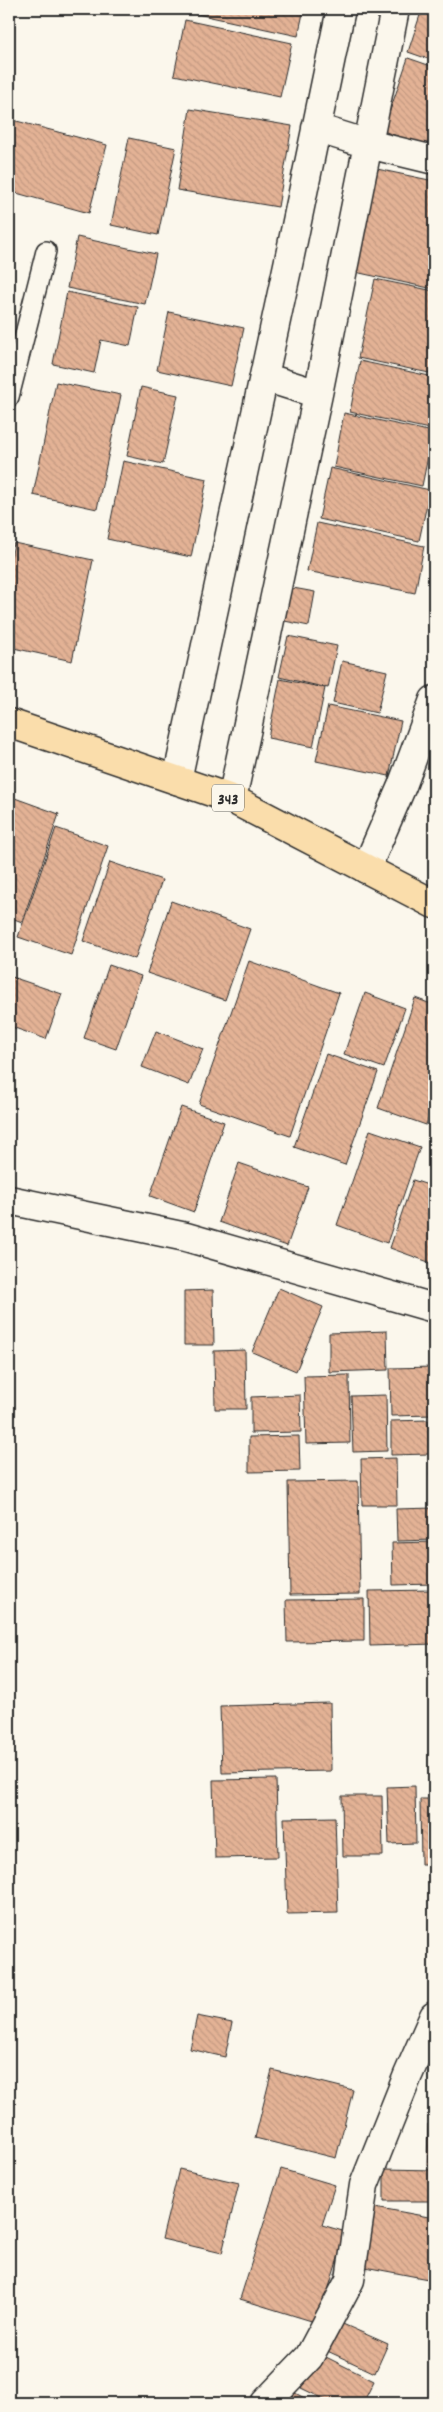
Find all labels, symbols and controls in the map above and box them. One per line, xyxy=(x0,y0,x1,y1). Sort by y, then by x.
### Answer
road number: 343 xyxy=(212,784,244,811)

